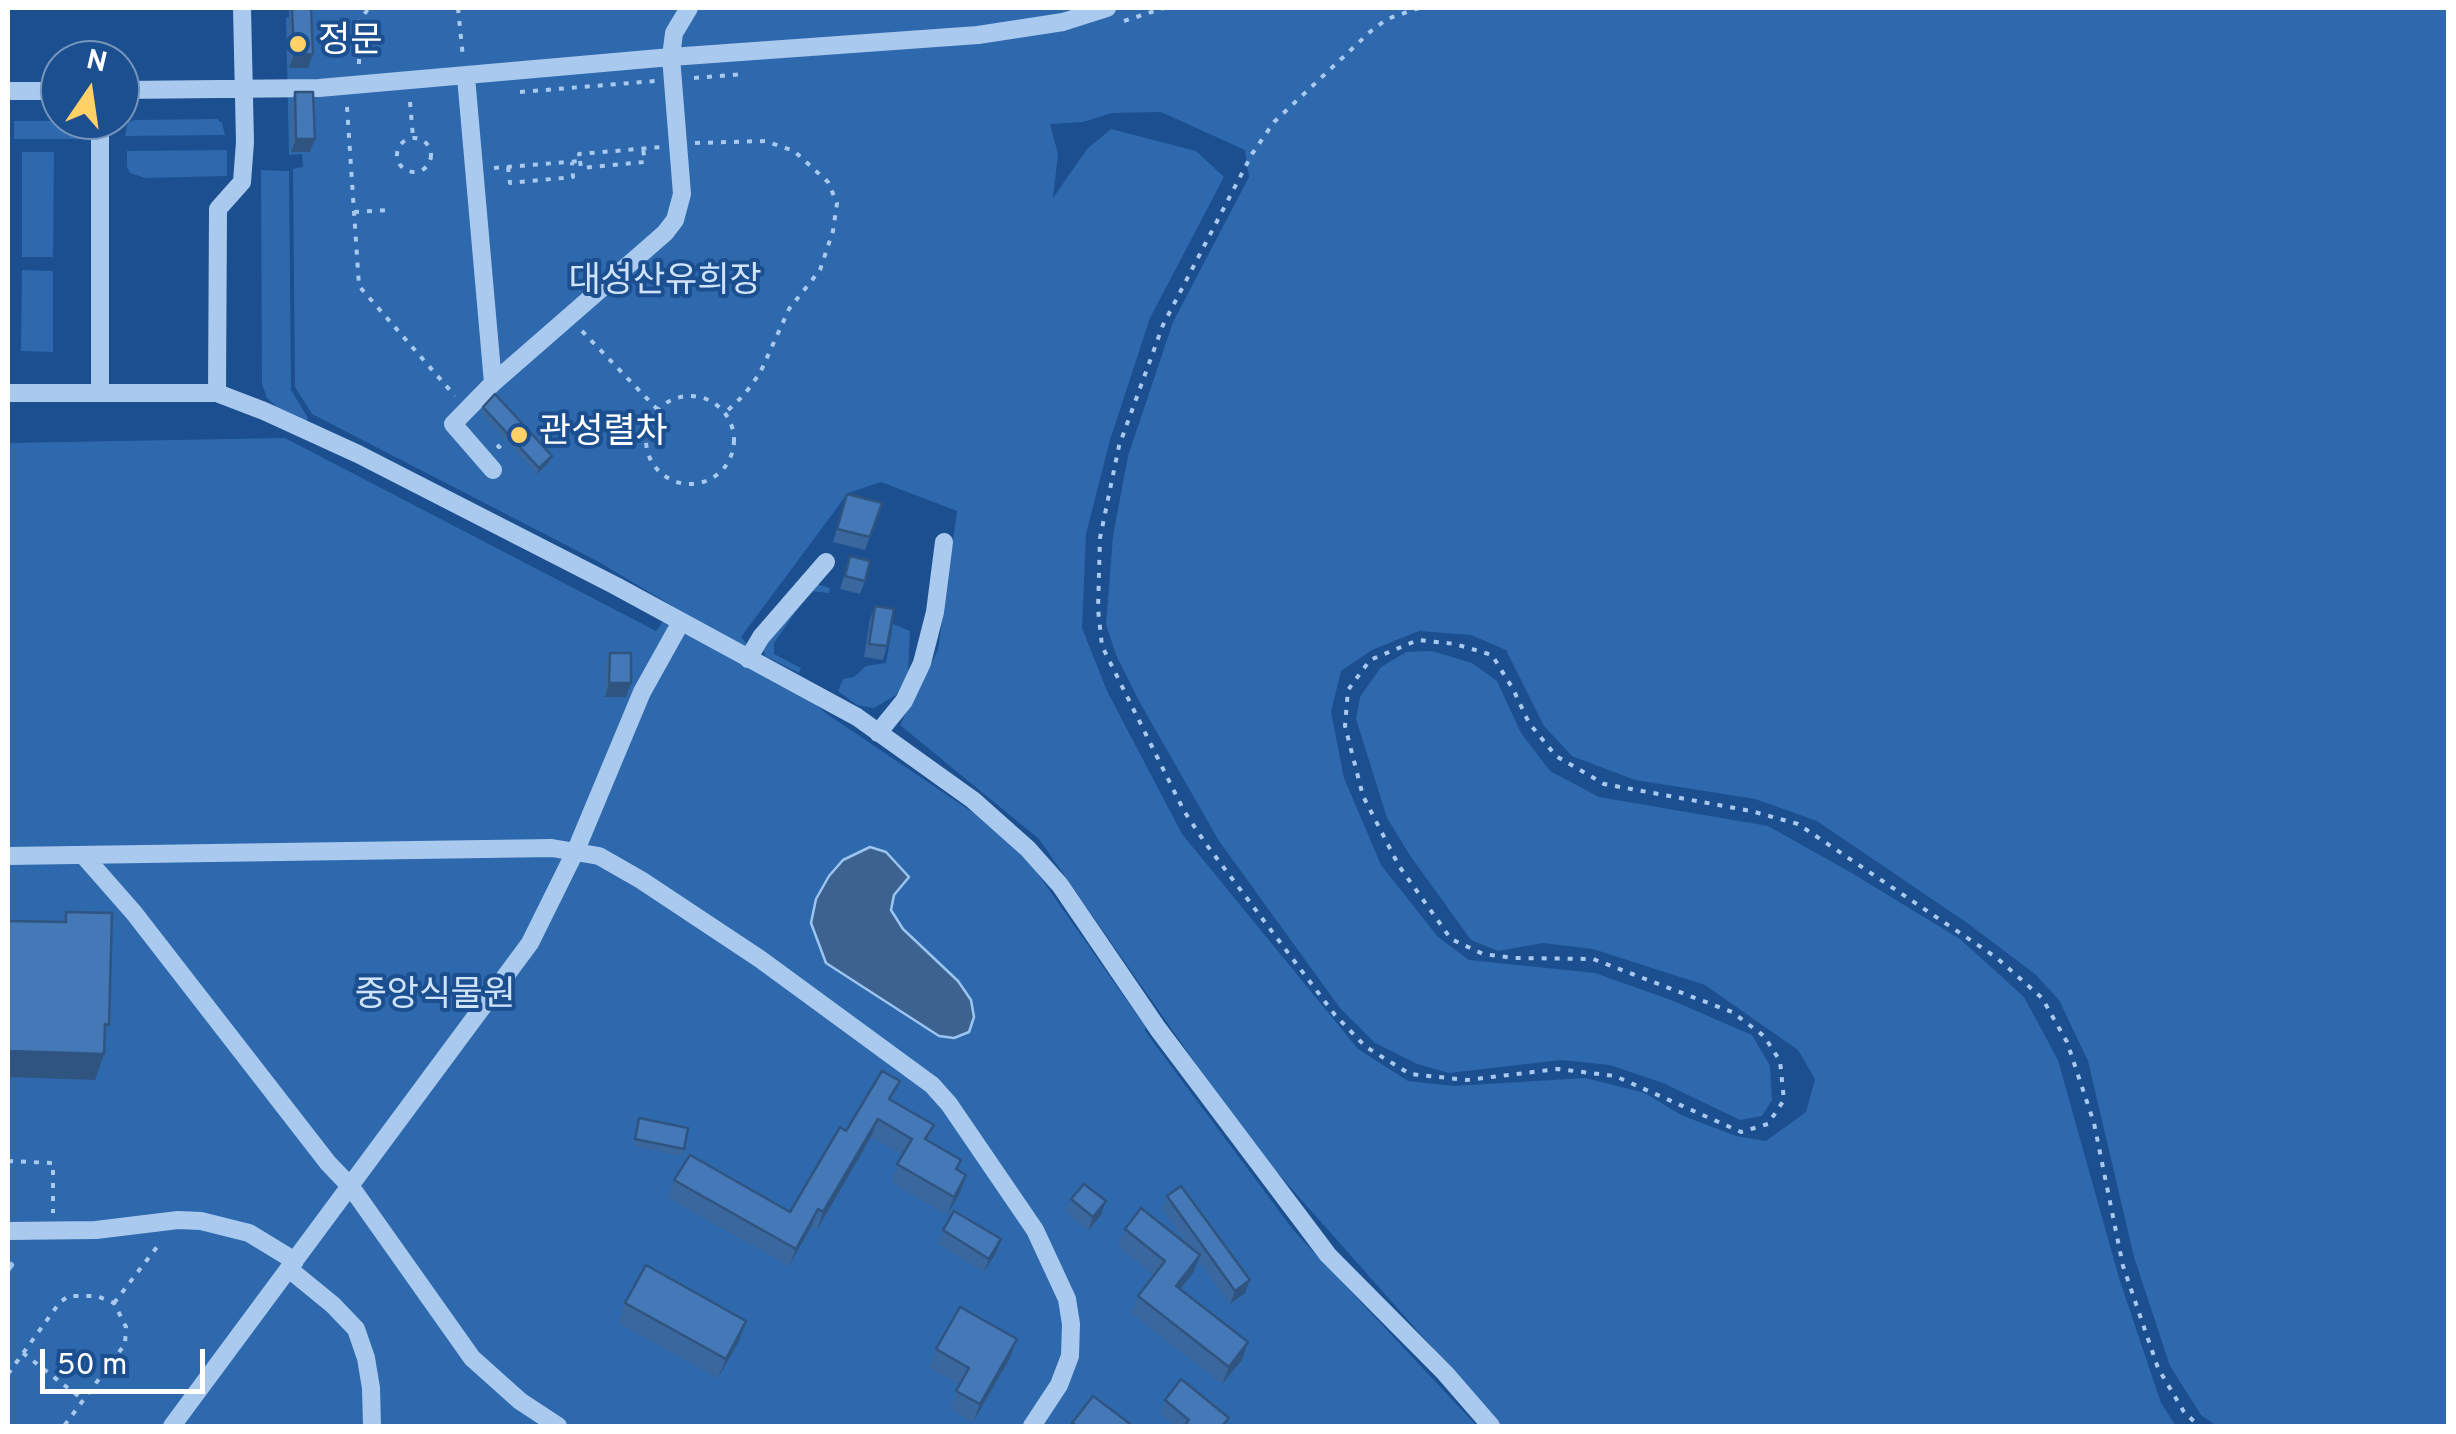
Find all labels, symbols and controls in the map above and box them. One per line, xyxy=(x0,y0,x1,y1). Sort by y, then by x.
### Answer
place label: 정문 xyxy=(318,23,382,65)
marker: 정문 xyxy=(287,33,309,55)
north arrow xyxy=(40,40,140,140)
text: N xyxy=(82,43,110,83)
park label: 대성산유희장 xyxy=(568,263,762,305)
place label: 관성렬차 xyxy=(539,414,668,456)
marker: 관성렬차 xyxy=(508,424,530,446)
park label: 중앙식물원 xyxy=(355,977,515,1019)
scale bar xyxy=(45,1329,210,1391)
text: 50 m xyxy=(57,1348,127,1385)

